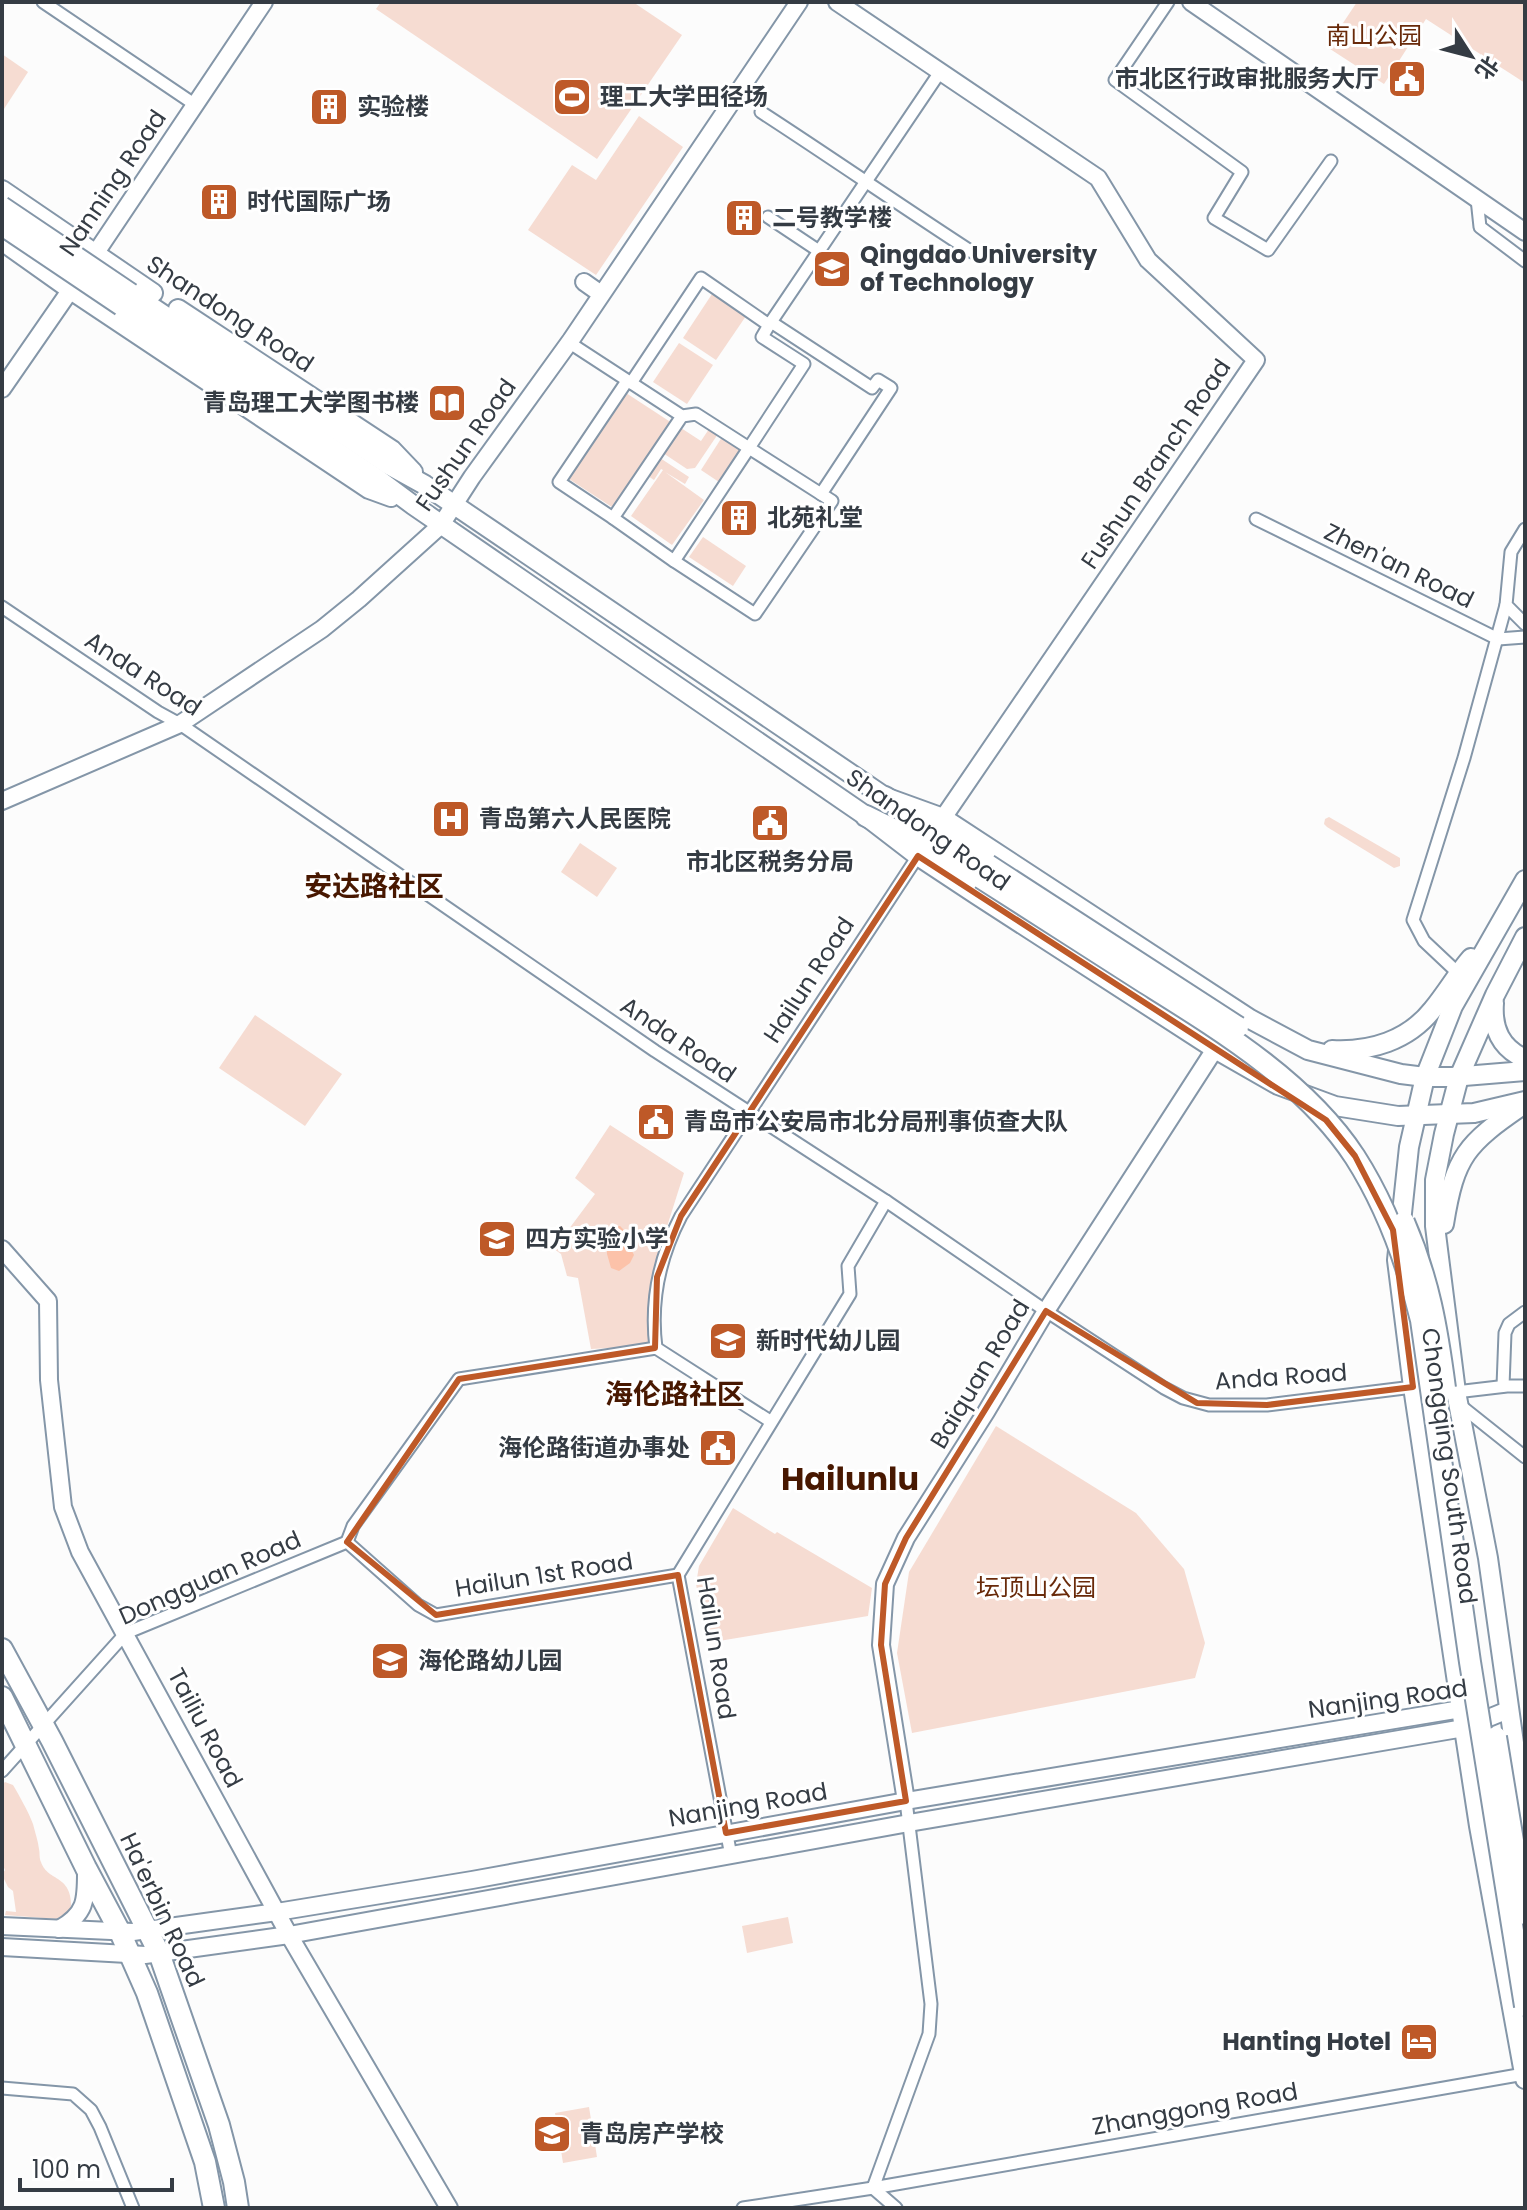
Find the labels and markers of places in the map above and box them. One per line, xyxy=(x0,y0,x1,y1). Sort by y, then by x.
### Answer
public building icon: 市北区行政审批服务大厅 xyxy=(1386,58,1428,100)
place label: 市北区行政审批服务大厅 xyxy=(1115,62,1379,95)
sports icon: 理工大学田径场 xyxy=(551,76,593,118)
place label: 理工大学田径场 xyxy=(600,80,768,113)
building icon: 实验楼 xyxy=(308,86,350,128)
place label: 实验楼 xyxy=(357,90,429,123)
building icon: 时代国际广场 xyxy=(198,181,240,223)
place label: 时代国际广场 xyxy=(247,185,391,218)
building icon: 二号教学楼 xyxy=(723,197,765,239)
place label: 二号教学楼 xyxy=(772,201,892,234)
place label: Qingdao University of Technology xyxy=(860,238,1098,299)
school or university icon: Qingdao University of Technology xyxy=(811,248,853,290)
library icon: 青岛理工大学图书楼 xyxy=(426,382,468,424)
place label: 青岛理工大学图书楼 xyxy=(203,386,419,419)
building icon: 北苑礼堂 xyxy=(718,497,760,539)
place label: 北苑礼堂 xyxy=(767,501,863,534)
hospital icon: 青岛第六人民医院 xyxy=(430,798,472,840)
place label: 青岛第六人民医院 xyxy=(479,802,671,835)
public building icon: 市北区税务分局 xyxy=(749,802,791,844)
place label: 市北区税务分局 xyxy=(686,845,854,878)
public building icon: 青岛市公安局市北分局刑事侦查大队 xyxy=(635,1101,677,1143)
place label: 青岛市公安局市北分局刑事侦查大队 xyxy=(684,1105,1068,1138)
school or university icon: 四方实验小学 xyxy=(476,1218,518,1260)
place label: 四方实验小学 xyxy=(525,1222,669,1255)
school or university icon: 新时代幼儿园 xyxy=(707,1320,749,1362)
place label: 新时代幼儿园 xyxy=(756,1324,900,1357)
public building icon: 海伦路街道办事处 xyxy=(697,1427,739,1469)
place label: 海伦路街道办事处 xyxy=(498,1431,690,1464)
school or university icon: 海伦路幼儿园 xyxy=(369,1640,411,1682)
place label: 海伦路幼儿园 xyxy=(418,1644,562,1677)
hotel icon: Hanting Hotel xyxy=(1398,2021,1440,2063)
place label: Hanting Hotel xyxy=(1222,2025,1391,2058)
school or university icon: 青岛房产学校 xyxy=(531,2113,573,2155)
place label: 青岛房产学校 xyxy=(580,2117,724,2150)

